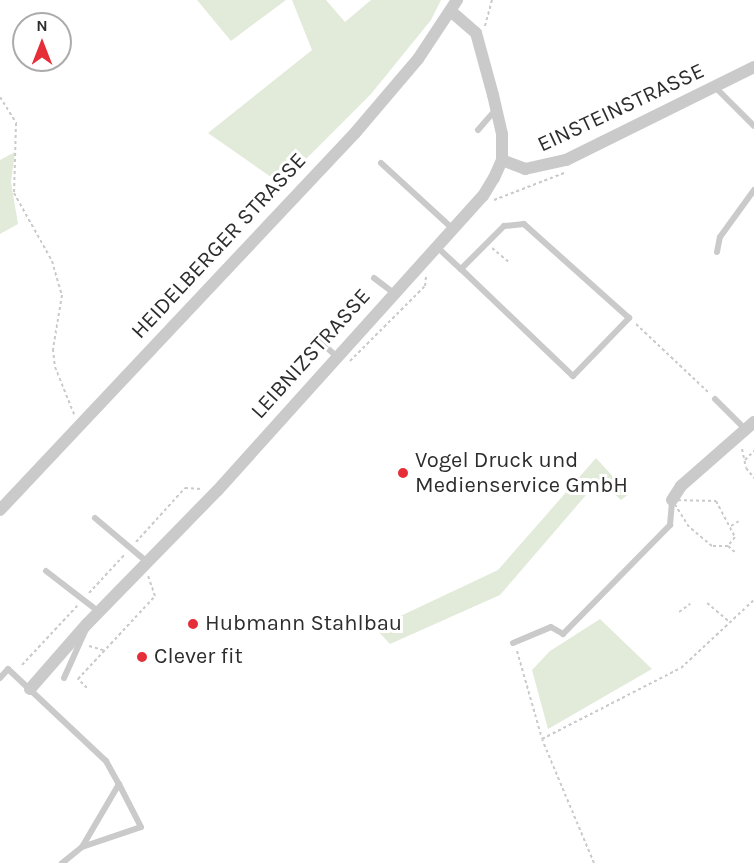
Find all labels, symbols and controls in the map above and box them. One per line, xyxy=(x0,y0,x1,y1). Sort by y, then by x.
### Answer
north arrow xyxy=(12,12,72,72)
text: N xyxy=(36,16,48,35)
street label: EINSTEINSTRASSE xyxy=(533,58,709,158)
street label: HEIDELBERGER STRASSE xyxy=(126,148,312,344)
street label: LEIBNIZSTRASSE xyxy=(246,283,376,425)
place label: Vogel Druck und Medienservice GmbH xyxy=(415,447,628,499)
marker: Vogel Druck und Medienservice GmbH xyxy=(396,466,410,480)
place label: Hubmann Stahlbau xyxy=(205,611,402,637)
marker: Hubmann Stahlbau xyxy=(186,617,200,631)
place label: Clever fit xyxy=(154,644,243,670)
marker: Clever fit xyxy=(135,650,149,664)

